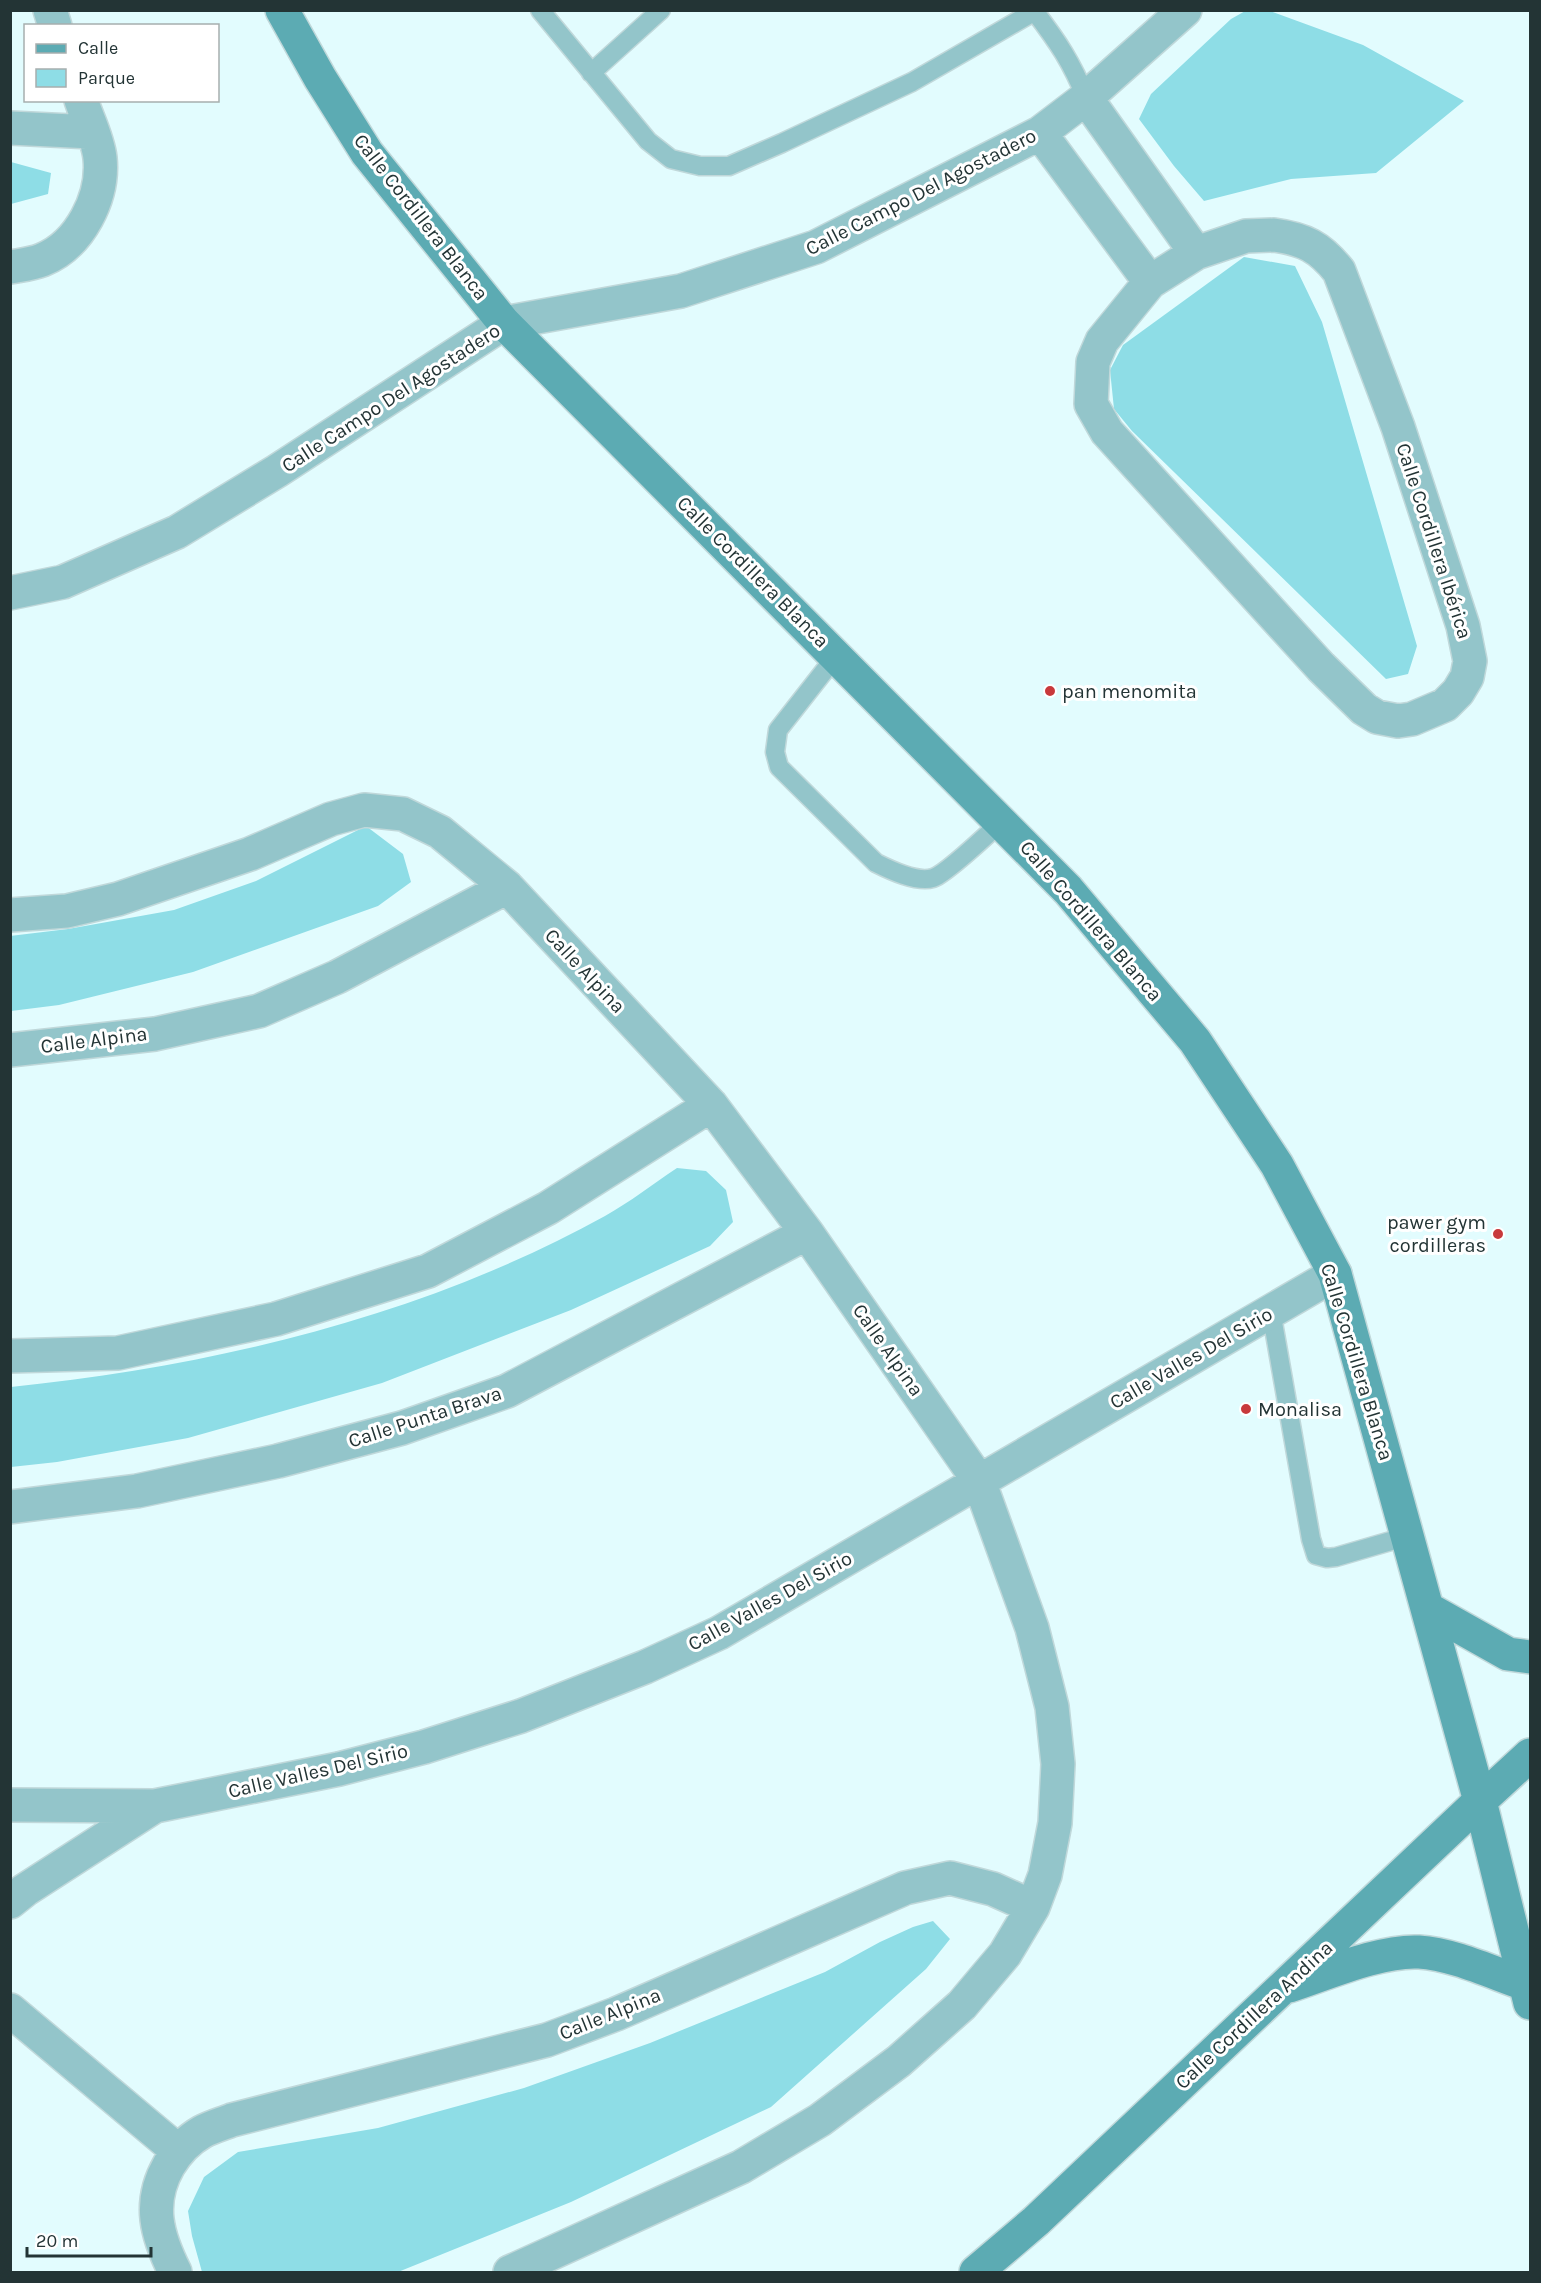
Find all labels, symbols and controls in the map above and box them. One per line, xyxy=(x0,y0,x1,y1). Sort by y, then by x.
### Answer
legend xyxy=(24,24,219,102)
text: Calle xyxy=(78,37,118,59)
text: Parque xyxy=(78,67,135,89)
street label: Calle Campo Del Agostadero xyxy=(802,124,1040,260)
street label: Calle Cordillera Blanca xyxy=(349,129,493,305)
street label: Calle Campo Del Agostadero xyxy=(278,319,504,477)
street label: Calle Cordillera Ibérica xyxy=(1391,440,1477,642)
street label: Calle Cordillera Blanca xyxy=(673,492,833,652)
place label: pan menomita xyxy=(1062,680,1197,703)
marker: pan menomita xyxy=(1043,684,1057,698)
street label: Calle Cordillera Blanca xyxy=(1015,836,1167,1006)
street label: Calle Alpina xyxy=(540,924,630,1018)
street label: Calle Alpina xyxy=(39,1022,149,1058)
place label: pawer gym cordilleras xyxy=(1387,1211,1486,1257)
marker: pawer gym cordilleras xyxy=(1491,1227,1505,1241)
street label: Calle Cordillera Blanca xyxy=(1316,1261,1398,1463)
street label: Calle Alpina xyxy=(848,1299,928,1401)
street label: Calle Valles Del Sirio xyxy=(1106,1302,1276,1414)
street label: Calle Punta Brava xyxy=(345,1381,505,1453)
place label: Monalisa xyxy=(1258,1398,1342,1421)
marker: Monalisa xyxy=(1239,1402,1253,1416)
street label: Calle Valles Del Sirio xyxy=(684,1546,856,1656)
street label: Calle Valles Del Sirio xyxy=(226,1739,410,1803)
street label: Calle Cordillera Andina xyxy=(1171,1936,1337,2094)
street label: Calle Alpina xyxy=(556,1983,664,2045)
scale bar xyxy=(27,2220,152,2258)
text: 20 m xyxy=(36,2230,78,2252)

